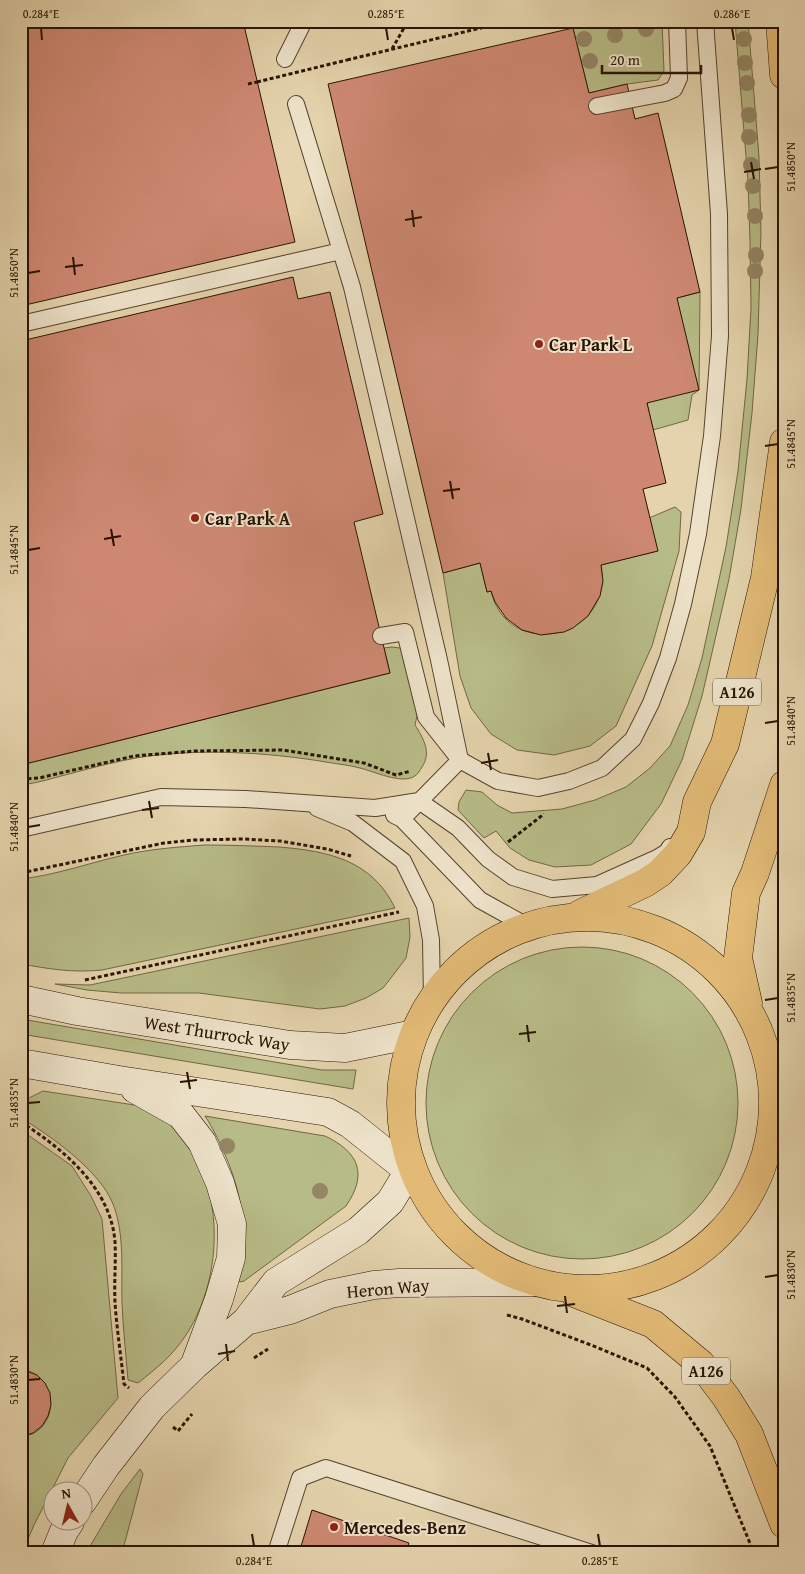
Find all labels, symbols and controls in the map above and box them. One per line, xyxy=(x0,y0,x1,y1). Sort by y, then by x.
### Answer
text: 0.284°E xyxy=(23,5,59,22)
text: 0.285°E xyxy=(368,5,404,22)
text: 0.286°E xyxy=(714,5,750,22)
scale bar xyxy=(602,42,701,74)
text: 20 m xyxy=(610,49,641,70)
text: 51.4850°N xyxy=(782,142,799,192)
text: 51.4850°N xyxy=(5,248,22,298)
place label: Car Park L xyxy=(549,331,633,358)
marker: Car Park L xyxy=(533,338,545,350)
text: 51.4845°N xyxy=(782,419,799,469)
place label: Car Park A xyxy=(205,505,291,532)
marker: Car Park A xyxy=(189,512,201,524)
text: 51.4845°N xyxy=(5,525,22,575)
road number: A126 xyxy=(713,679,761,706)
text: 51.4840°N xyxy=(782,696,799,746)
text: 51.4840°N xyxy=(5,802,22,852)
text: 51.4835°N xyxy=(782,973,799,1023)
street label: West Thurrock Way xyxy=(142,1008,292,1058)
text: 51.4835°N xyxy=(5,1078,22,1128)
text: 51.4830°N xyxy=(782,1250,799,1300)
street label: Heron Way xyxy=(346,1271,430,1305)
text: 51.4830°N xyxy=(5,1355,22,1405)
road number: A126 xyxy=(682,1358,730,1384)
north arrow xyxy=(42,1482,92,1532)
text: N xyxy=(60,1482,73,1504)
place label: Mercedes-Benz xyxy=(344,1514,466,1541)
marker: Mercedes-Benz xyxy=(328,1521,340,1533)
text: 0.284°E xyxy=(236,1552,272,1569)
text: 0.285°E xyxy=(582,1552,618,1569)

